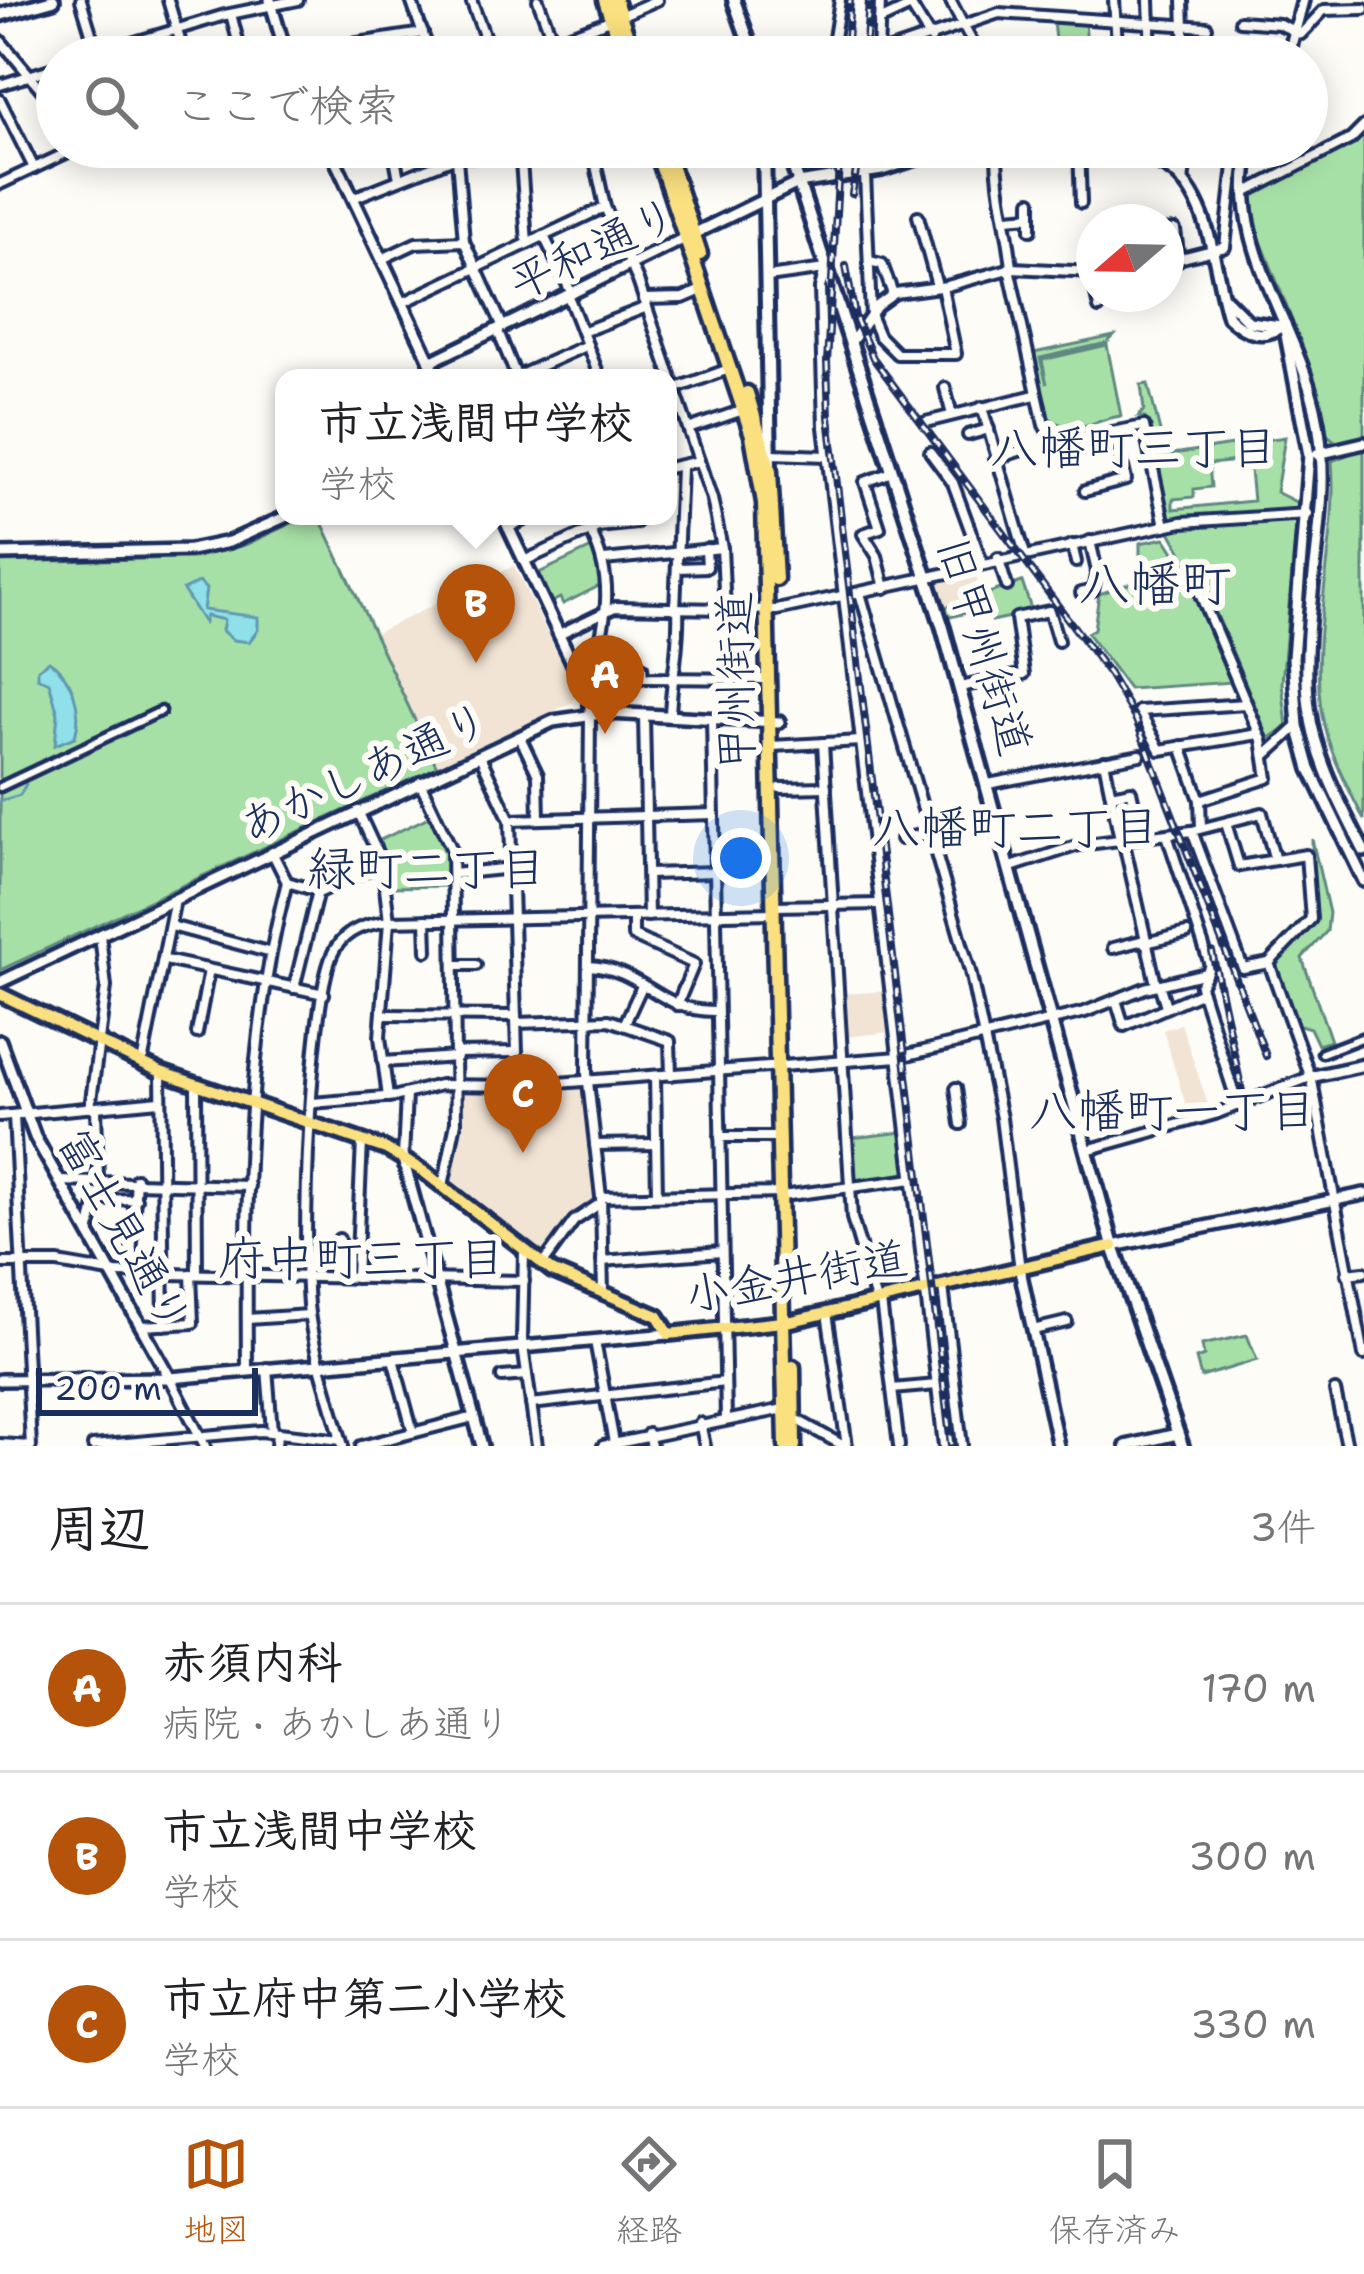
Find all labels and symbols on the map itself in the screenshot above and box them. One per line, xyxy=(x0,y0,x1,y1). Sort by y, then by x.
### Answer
street label: 平和通り xyxy=(499,183,687,313)
north arrow xyxy=(1076,204,1184,312)
district label: 八幡町三丁目 xyxy=(990,415,1278,479)
street label: 旧甲州街道 xyxy=(923,530,1047,762)
district label: 八幡町 xyxy=(1078,549,1232,617)
pin: B xyxy=(437,564,515,663)
street label: 甲州街道 xyxy=(703,590,767,772)
pin: A xyxy=(566,635,644,734)
street label: あかしあ通り xyxy=(229,688,499,856)
district label: 八幡町二丁目 xyxy=(872,795,1160,859)
your location xyxy=(711,828,771,888)
district label: 緑町二丁目 xyxy=(307,836,547,900)
pin: C xyxy=(484,1054,562,1153)
district label: 八幡町一丁目 xyxy=(1029,1078,1317,1142)
street label: 富士見通り xyxy=(44,1117,206,1343)
district label: 府中町三丁目 xyxy=(218,1226,506,1290)
street label: 小金井街道 xyxy=(680,1227,912,1325)
scale bar xyxy=(36,1362,258,1415)

